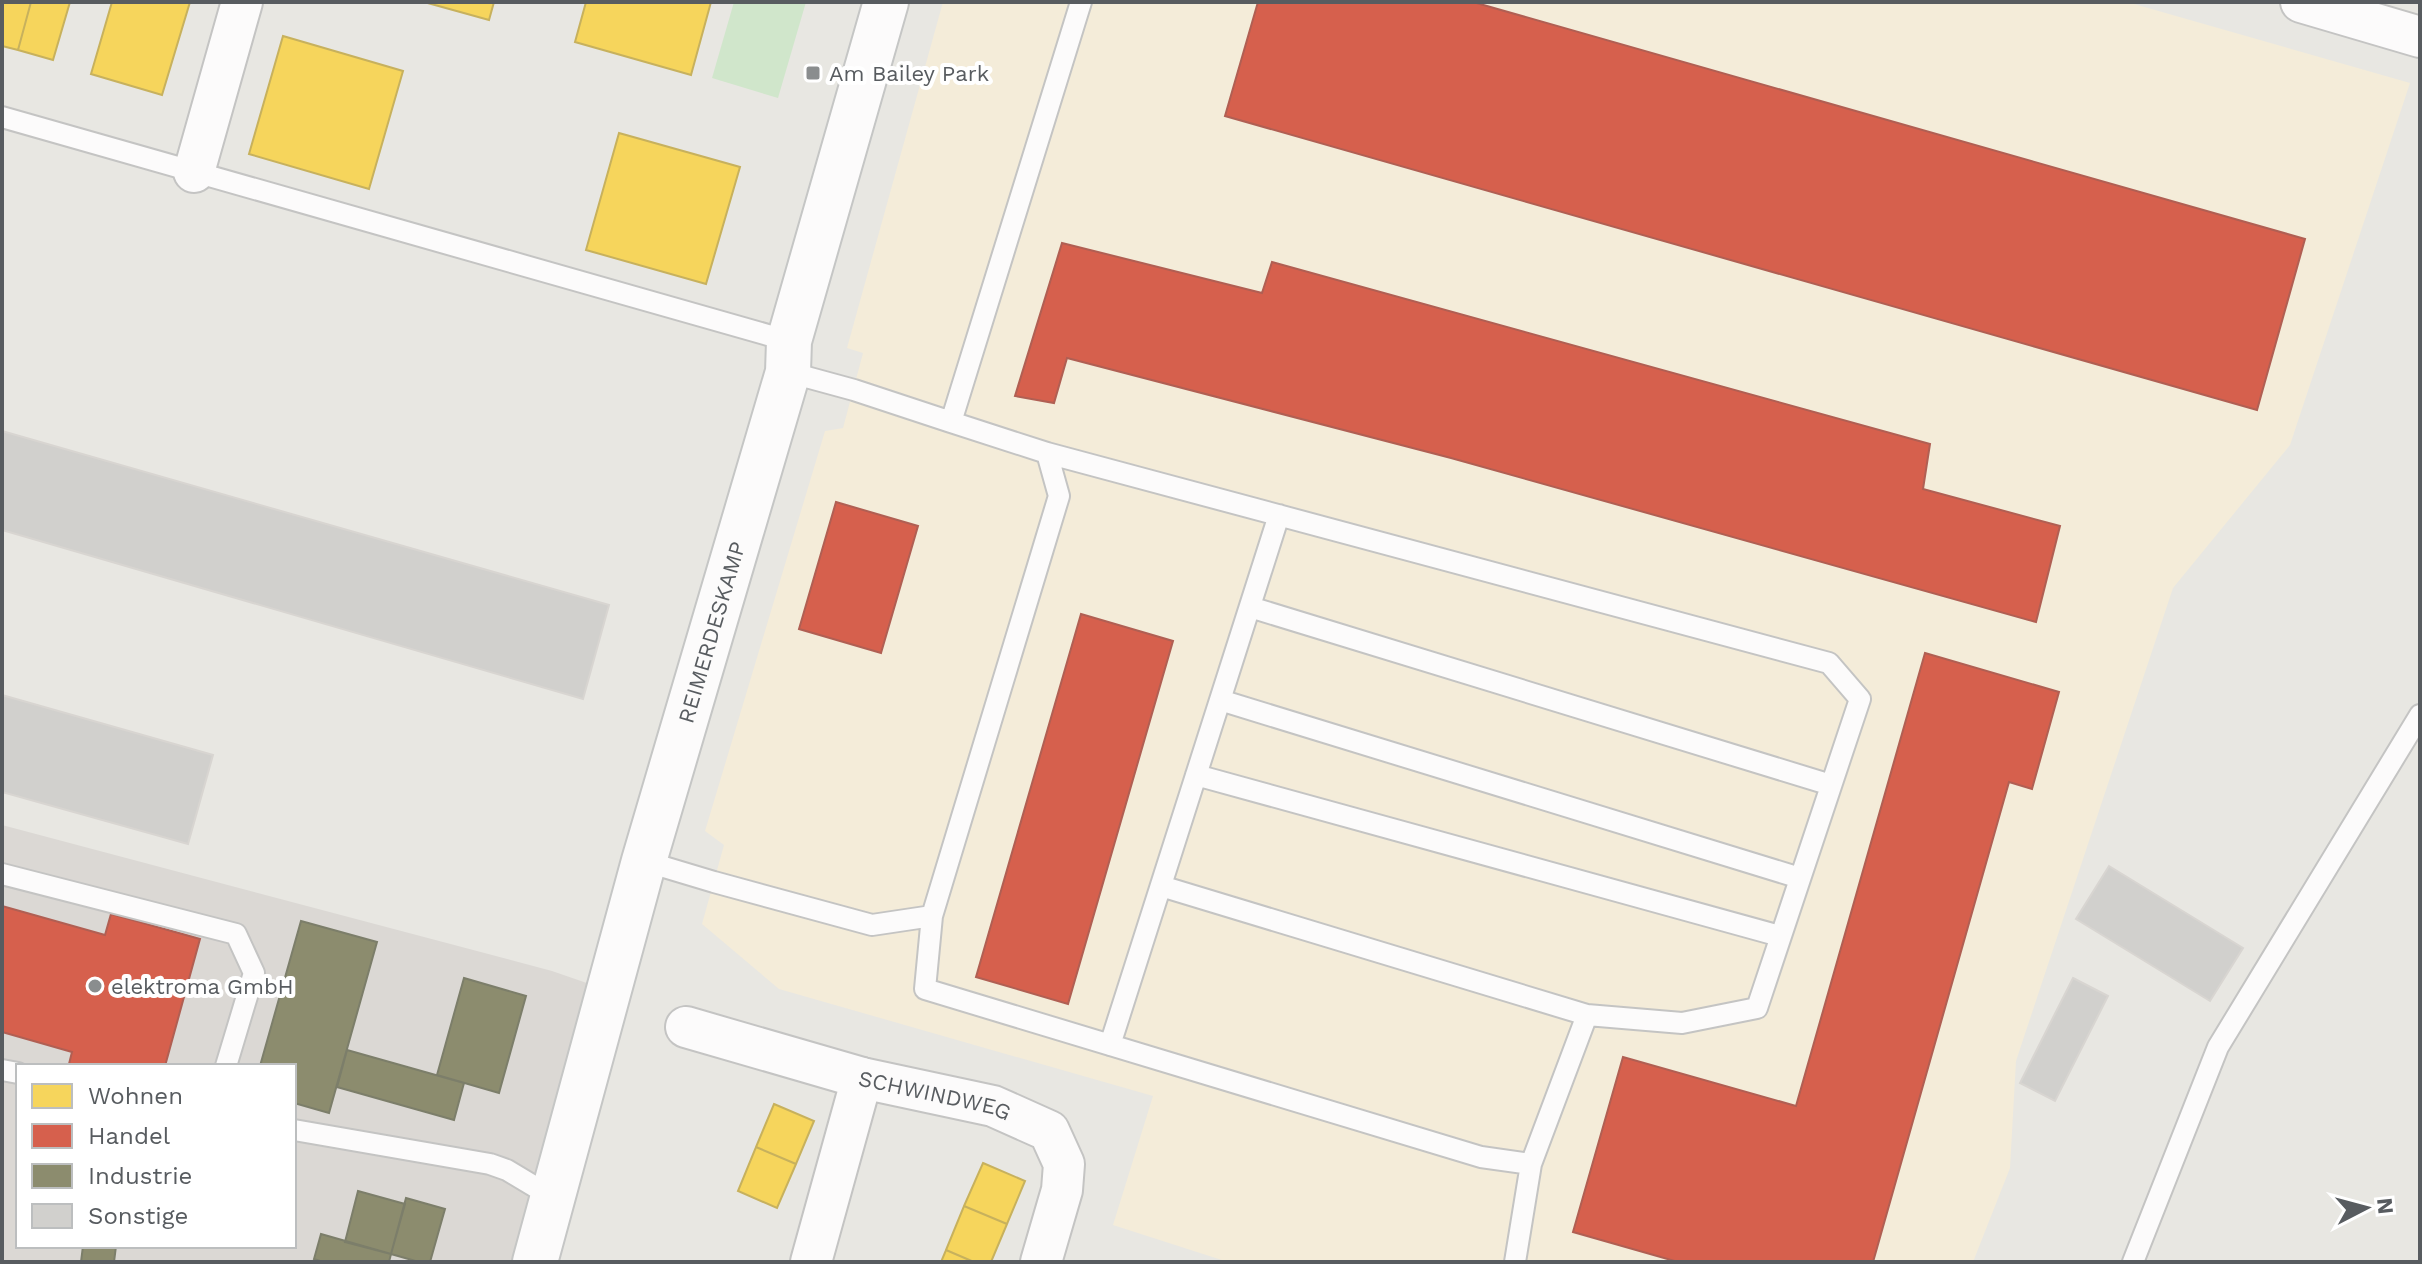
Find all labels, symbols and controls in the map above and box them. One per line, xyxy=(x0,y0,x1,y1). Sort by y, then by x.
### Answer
place label: Am Bailey Park xyxy=(829,61,989,86)
marker: Am Bailey Park xyxy=(804,64,822,82)
street label: REIMERDESKAMP xyxy=(673,539,750,726)
place label: elektroma GmbH xyxy=(111,974,294,999)
marker: elektroma GmbH xyxy=(86,977,104,995)
legend xyxy=(16,1064,296,1248)
street label: SCHWINDWEG xyxy=(856,1066,1015,1125)
text: Wohnen xyxy=(88,1082,183,1110)
text: Handel xyxy=(88,1122,171,1150)
text: Industrie xyxy=(88,1162,192,1190)
north arrow xyxy=(2326,1168,2406,1248)
text: N xyxy=(2372,1197,2399,1215)
text: Sonstige xyxy=(88,1202,188,1230)

